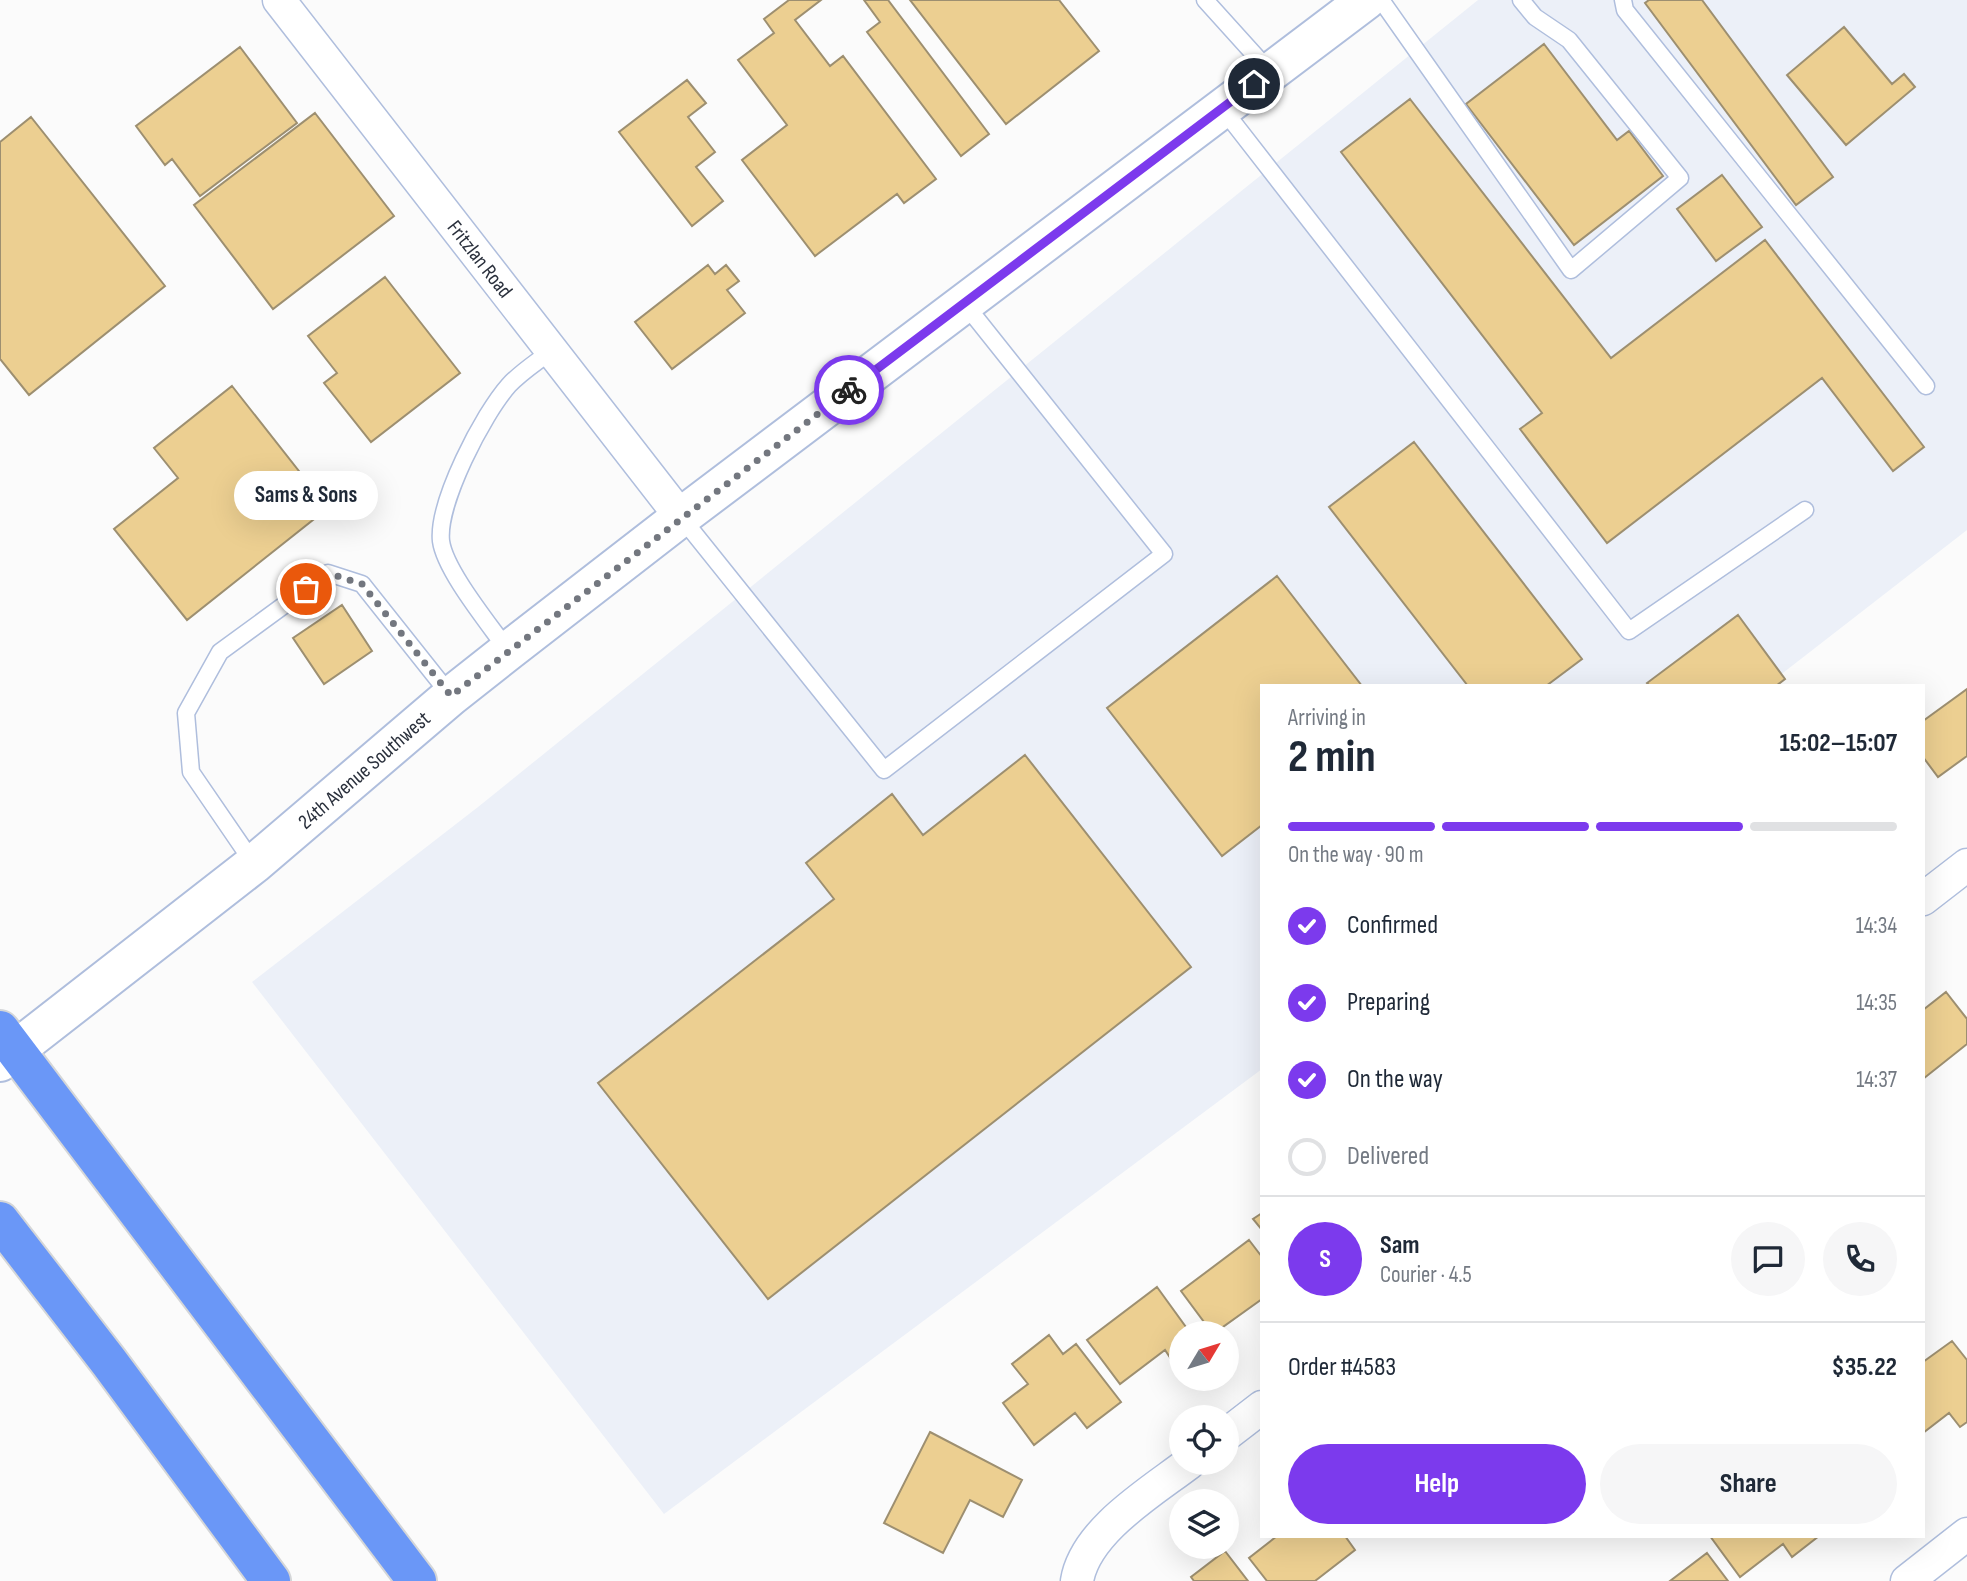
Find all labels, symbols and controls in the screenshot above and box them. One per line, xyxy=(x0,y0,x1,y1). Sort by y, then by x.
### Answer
pin xyxy=(1224,54,1284,114)
icon: home xyxy=(1235,65,1273,103)
street label: Fritzlan Road xyxy=(442,216,518,303)
courier xyxy=(814,355,884,425)
icon: bike xyxy=(830,371,868,409)
callout: Sams & Sons xyxy=(234,470,378,519)
text: Sams & Sons xyxy=(255,481,357,509)
pin xyxy=(276,559,336,619)
icon: bag xyxy=(287,570,325,608)
text: Arriving in xyxy=(1288,704,1366,732)
street label: 24th Avenue Southwest xyxy=(293,706,435,834)
text: 15:02–15:07 xyxy=(1780,728,1897,759)
text: 2 min xyxy=(1288,730,1376,785)
text: On the way · 90 m xyxy=(1288,841,1423,869)
icon: check xyxy=(1288,907,1326,945)
text: Confirmed xyxy=(1347,910,1438,941)
text: 14:34 xyxy=(1856,912,1897,940)
icon: check xyxy=(1288,984,1326,1022)
text: Preparing xyxy=(1347,987,1430,1018)
text: 14:35 xyxy=(1856,989,1897,1017)
icon: check xyxy=(1288,1061,1326,1099)
text: On the way xyxy=(1347,1064,1443,1095)
text: 14:37 xyxy=(1856,1066,1897,1094)
text: Delivered xyxy=(1347,1141,1429,1172)
button: chat xyxy=(1731,1222,1805,1296)
button: phone xyxy=(1823,1222,1897,1296)
text: Sam xyxy=(1380,1230,1420,1261)
text: S xyxy=(1319,1244,1331,1275)
text: Courier · 4.5 xyxy=(1380,1261,1472,1289)
north arrow xyxy=(1169,1321,1239,1391)
map controls xyxy=(1169,1321,1239,1559)
text: Order #4583 xyxy=(1288,1352,1396,1383)
text: $35.22 xyxy=(1831,1352,1897,1383)
button: locate xyxy=(1169,1405,1239,1475)
button: Help xyxy=(1288,1444,1586,1524)
button: Share xyxy=(1600,1444,1897,1524)
button: layers xyxy=(1169,1489,1239,1559)

